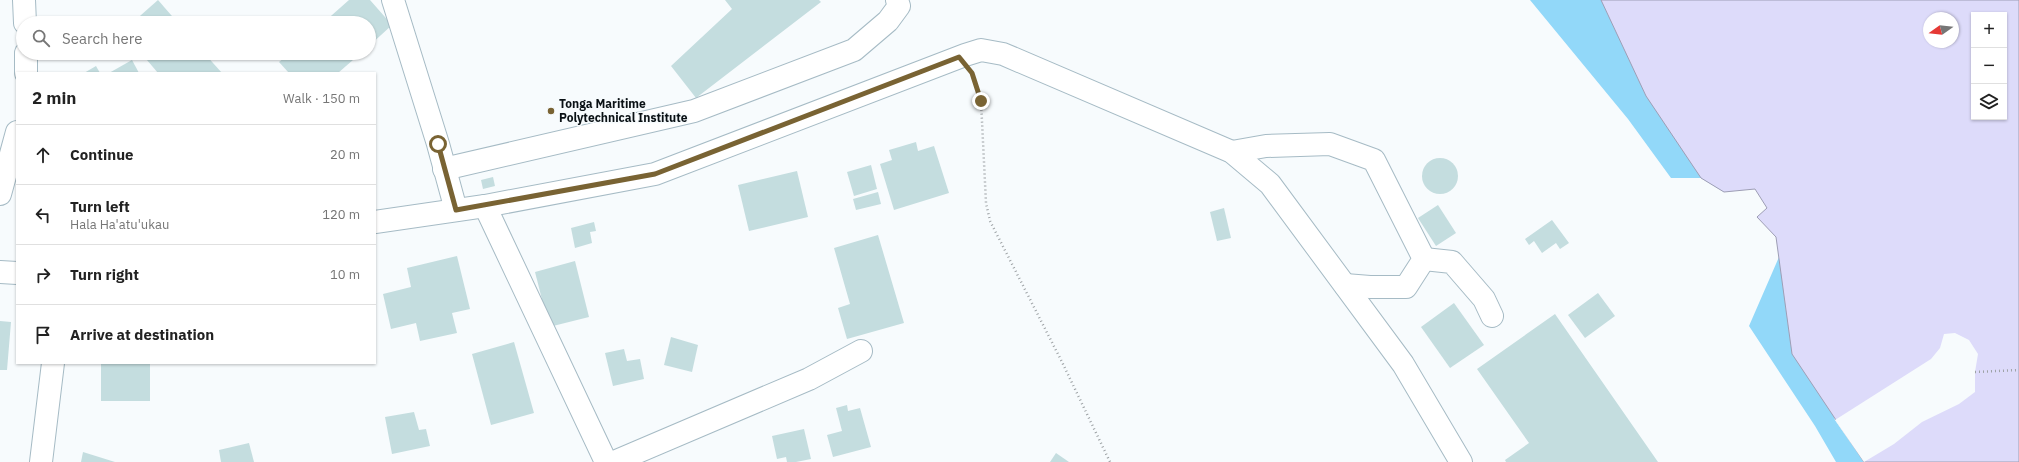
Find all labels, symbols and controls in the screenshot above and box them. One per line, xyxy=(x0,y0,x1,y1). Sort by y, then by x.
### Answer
north arrow xyxy=(1923,12,1959,48)
map controls xyxy=(1971,12,2007,120)
button: + xyxy=(1971,12,2007,48)
search box xyxy=(16,16,376,60)
icon: search xyxy=(30,27,52,49)
text: Search here xyxy=(62,29,142,48)
button: − xyxy=(1971,48,2007,84)
button: layers xyxy=(1971,84,2007,120)
text: 2 min xyxy=(32,87,76,109)
text: Walk · 150 m xyxy=(283,90,360,107)
route end xyxy=(972,92,990,110)
place label: Tonga Maritime Polytechnical Institute xyxy=(559,96,688,125)
marker: Tonga Maritime Polytechnical Institute xyxy=(546,106,556,116)
route start xyxy=(429,135,447,153)
icon: ahead xyxy=(32,144,54,166)
text: Continue xyxy=(70,145,134,164)
text: 20 m xyxy=(330,146,360,163)
text: Turn left xyxy=(70,197,130,216)
icon: left xyxy=(32,204,54,226)
text: 120 m xyxy=(322,206,360,223)
text: Hala Ha'atu'ukau xyxy=(70,216,169,233)
icon: right xyxy=(32,264,54,286)
text: Turn right xyxy=(70,265,139,284)
text: 10 m xyxy=(330,266,360,283)
icon: arrive xyxy=(32,324,54,346)
text: Arrive at destination xyxy=(70,325,214,344)

